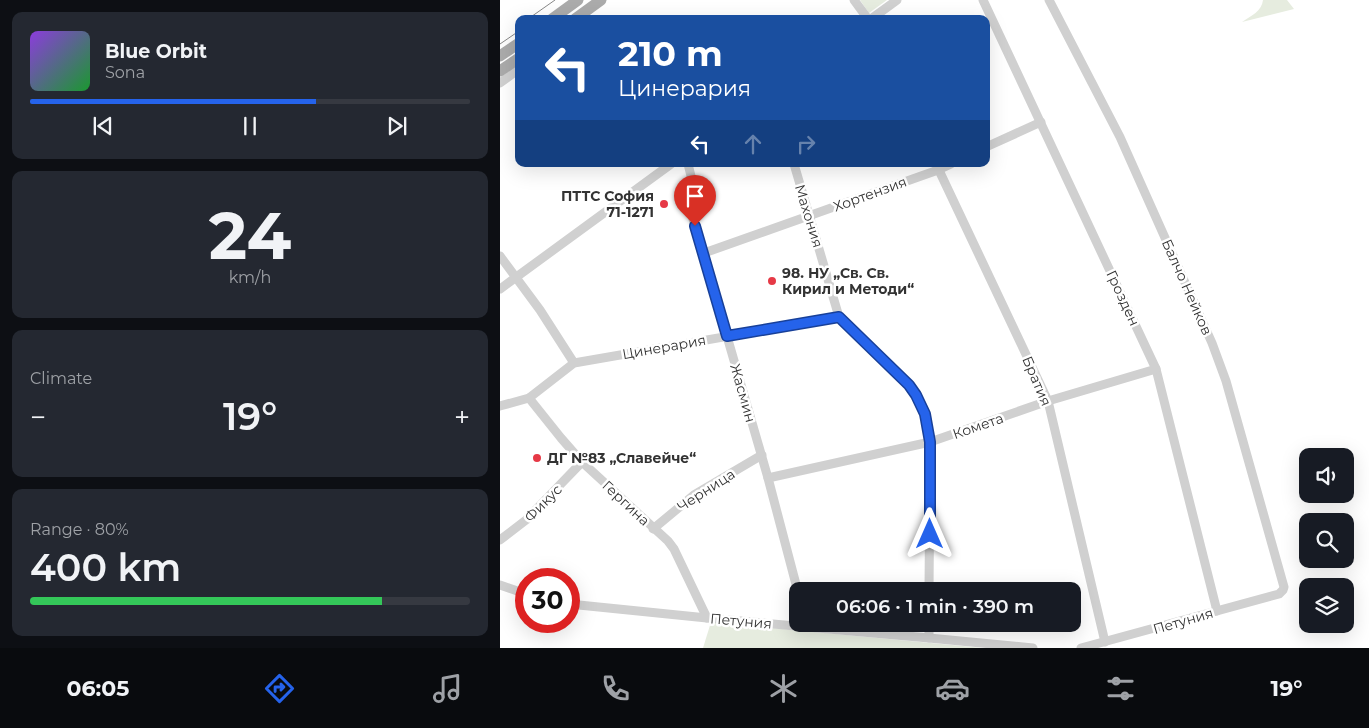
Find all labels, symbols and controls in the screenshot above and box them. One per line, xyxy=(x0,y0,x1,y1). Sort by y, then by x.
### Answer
text: 210 m xyxy=(618,32,723,75)
icon: left xyxy=(535,35,600,100)
text: Blue Orbit xyxy=(105,40,207,63)
text: Sona xyxy=(105,63,145,82)
text: Цинерария xyxy=(618,75,751,102)
icon: previous xyxy=(89,112,117,140)
icon: pause xyxy=(236,112,264,140)
icon: next xyxy=(383,112,411,140)
icon: left xyxy=(686,130,714,158)
icon: ahead xyxy=(739,130,767,158)
icon: right xyxy=(792,130,820,158)
street label: Хортензия xyxy=(831,172,909,216)
pin xyxy=(674,175,716,226)
icon: arrive xyxy=(681,182,709,210)
street label: Махония xyxy=(791,182,827,250)
place label: ПТТС София 71-1271 xyxy=(561,187,654,221)
text: 24 xyxy=(209,196,291,275)
marker: ПТТС София 71-1271 xyxy=(658,198,670,210)
street label: Балчо Нейков xyxy=(1158,236,1216,338)
place label: 98. НУ „Св. Св. Кирил и Методи“ xyxy=(782,264,914,298)
street label: Грозден xyxy=(1102,267,1144,329)
text: km/h xyxy=(229,268,271,287)
marker: 98. НУ „Св. Св. Кирил и Методи“ xyxy=(766,275,778,287)
street label: Цинерария xyxy=(621,331,707,363)
street label: Братия xyxy=(1018,353,1056,409)
street label: Жасмин xyxy=(726,362,760,424)
text: Climate xyxy=(30,369,92,388)
text: 19° xyxy=(223,393,277,440)
text: − xyxy=(30,400,46,434)
text: + xyxy=(454,400,470,434)
street label: Комета xyxy=(950,409,1006,443)
map controls xyxy=(1299,448,1354,633)
button: sound xyxy=(1299,448,1354,503)
place label: ДГ №83 „Славейче“ xyxy=(547,449,696,467)
marker: ДГ №83 „Славейче“ xyxy=(531,452,543,464)
street label: Черница xyxy=(674,465,738,515)
street label: Гергина xyxy=(598,476,654,530)
street label: Фикус xyxy=(520,480,566,526)
position arrow xyxy=(903,507,955,559)
button: search xyxy=(1299,513,1354,568)
text: Range · 80% xyxy=(30,520,129,539)
text: 400 km xyxy=(30,544,181,591)
speed limit sign: 30 xyxy=(515,568,580,633)
button: layers xyxy=(1299,578,1354,633)
text: 06:06 · 1 min · 390 m xyxy=(836,595,1034,618)
street label: Петуния xyxy=(1151,604,1215,638)
street label: Петуния xyxy=(709,609,773,633)
icon: directions xyxy=(262,671,297,706)
icon: music xyxy=(430,671,465,706)
icon: phone xyxy=(598,671,633,706)
icon: climate xyxy=(766,671,801,706)
icon: car xyxy=(935,671,970,706)
icon: filters xyxy=(1103,671,1138,706)
text: 06:05 xyxy=(67,675,129,702)
text: 19° xyxy=(1271,675,1302,702)

